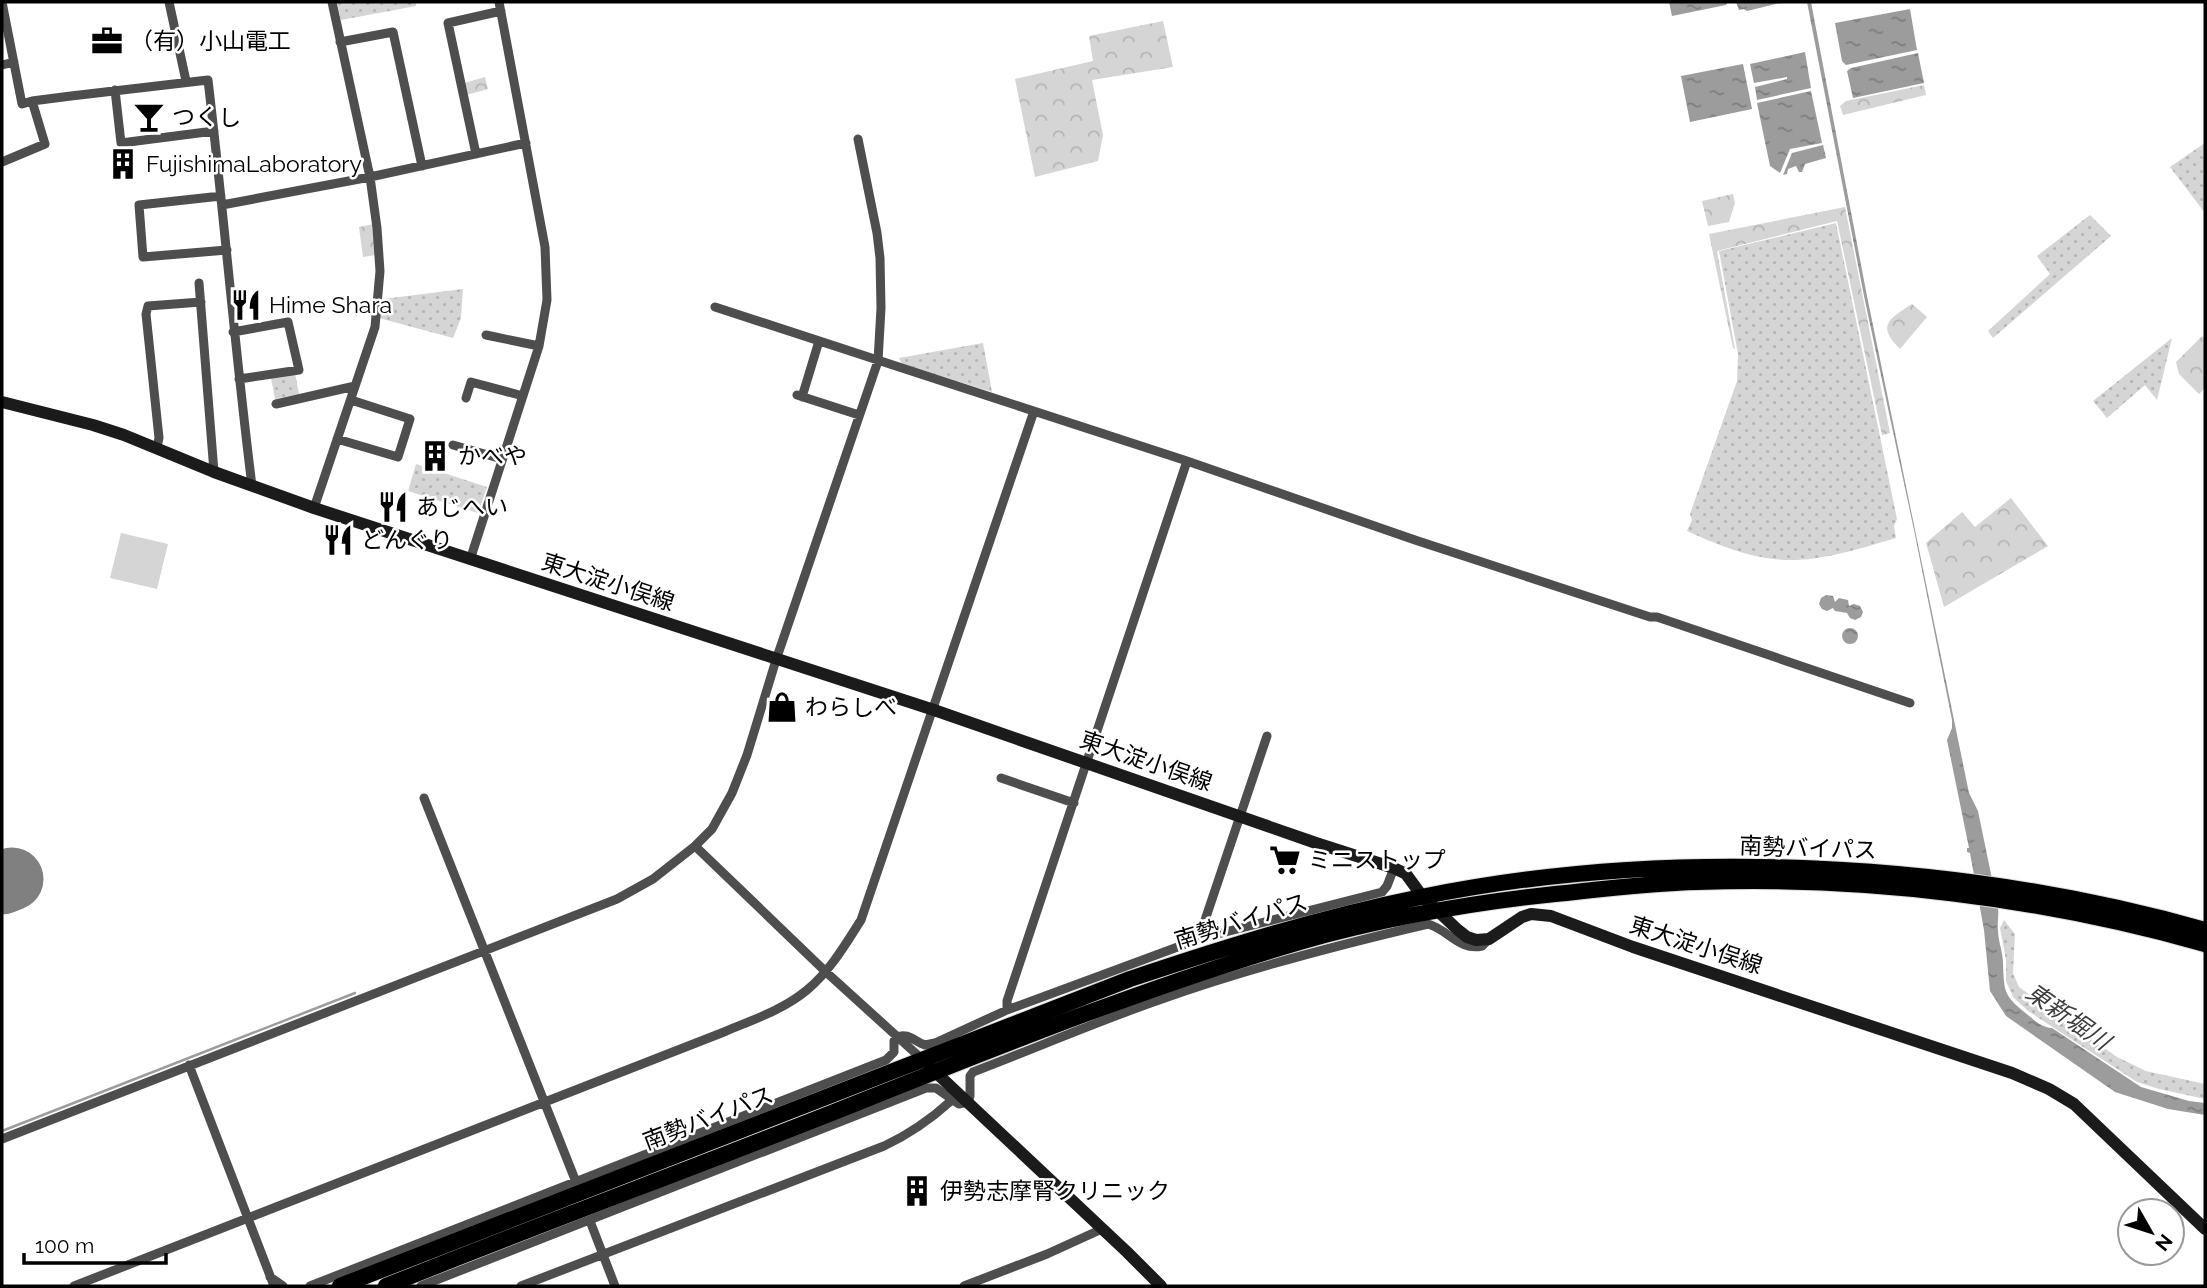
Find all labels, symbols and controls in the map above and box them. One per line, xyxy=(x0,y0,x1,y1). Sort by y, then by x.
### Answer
office icon: （有）小山電工 xyxy=(90,24,124,58)
place label: （有）小山電工 xyxy=(130,27,291,54)
bar icon: つくし xyxy=(132,100,166,134)
place label: つくし xyxy=(172,103,241,130)
building icon: FujishimaLaboratory xyxy=(106,147,140,181)
place label: FujishimaLaboratory xyxy=(146,150,362,177)
restaurant icon: Hime Shara xyxy=(229,288,263,322)
place label: Hime Shara xyxy=(269,291,392,318)
building icon: かべや xyxy=(418,439,452,473)
place label: かべや xyxy=(458,442,527,469)
restaurant icon: あじへい xyxy=(376,490,410,524)
place label: あじへい xyxy=(416,493,508,520)
restaurant icon: どんぐり xyxy=(321,523,355,557)
place label: どんぐり xyxy=(361,526,453,553)
street label: 東大淀小俣線 xyxy=(538,547,678,616)
shop icon: わらしべ xyxy=(765,690,799,724)
place label: わらしべ xyxy=(805,693,897,720)
street label: 東大淀小俣線 xyxy=(1077,725,1216,796)
street label: 南勢バイパス xyxy=(1739,832,1877,863)
supermarket icon: ミニストップ xyxy=(1268,843,1302,877)
place label: ミニストップ xyxy=(1308,846,1446,873)
street label: 南勢バイパス xyxy=(1171,888,1311,954)
street label: 東大淀小俣線 xyxy=(1626,910,1766,979)
water label: 東新堀川 xyxy=(2021,977,2118,1058)
street label: 南勢バイパス xyxy=(639,1080,777,1155)
building icon: 伊勢志摩腎クリニック xyxy=(900,1174,934,1208)
place label: 伊勢志摩腎クリニック xyxy=(940,1177,1170,1204)
north arrow xyxy=(2116,1197,2186,1267)
scale bar xyxy=(24,1222,166,1266)
text: N xyxy=(2151,1230,2177,1255)
text: 100 m xyxy=(35,1233,94,1258)

